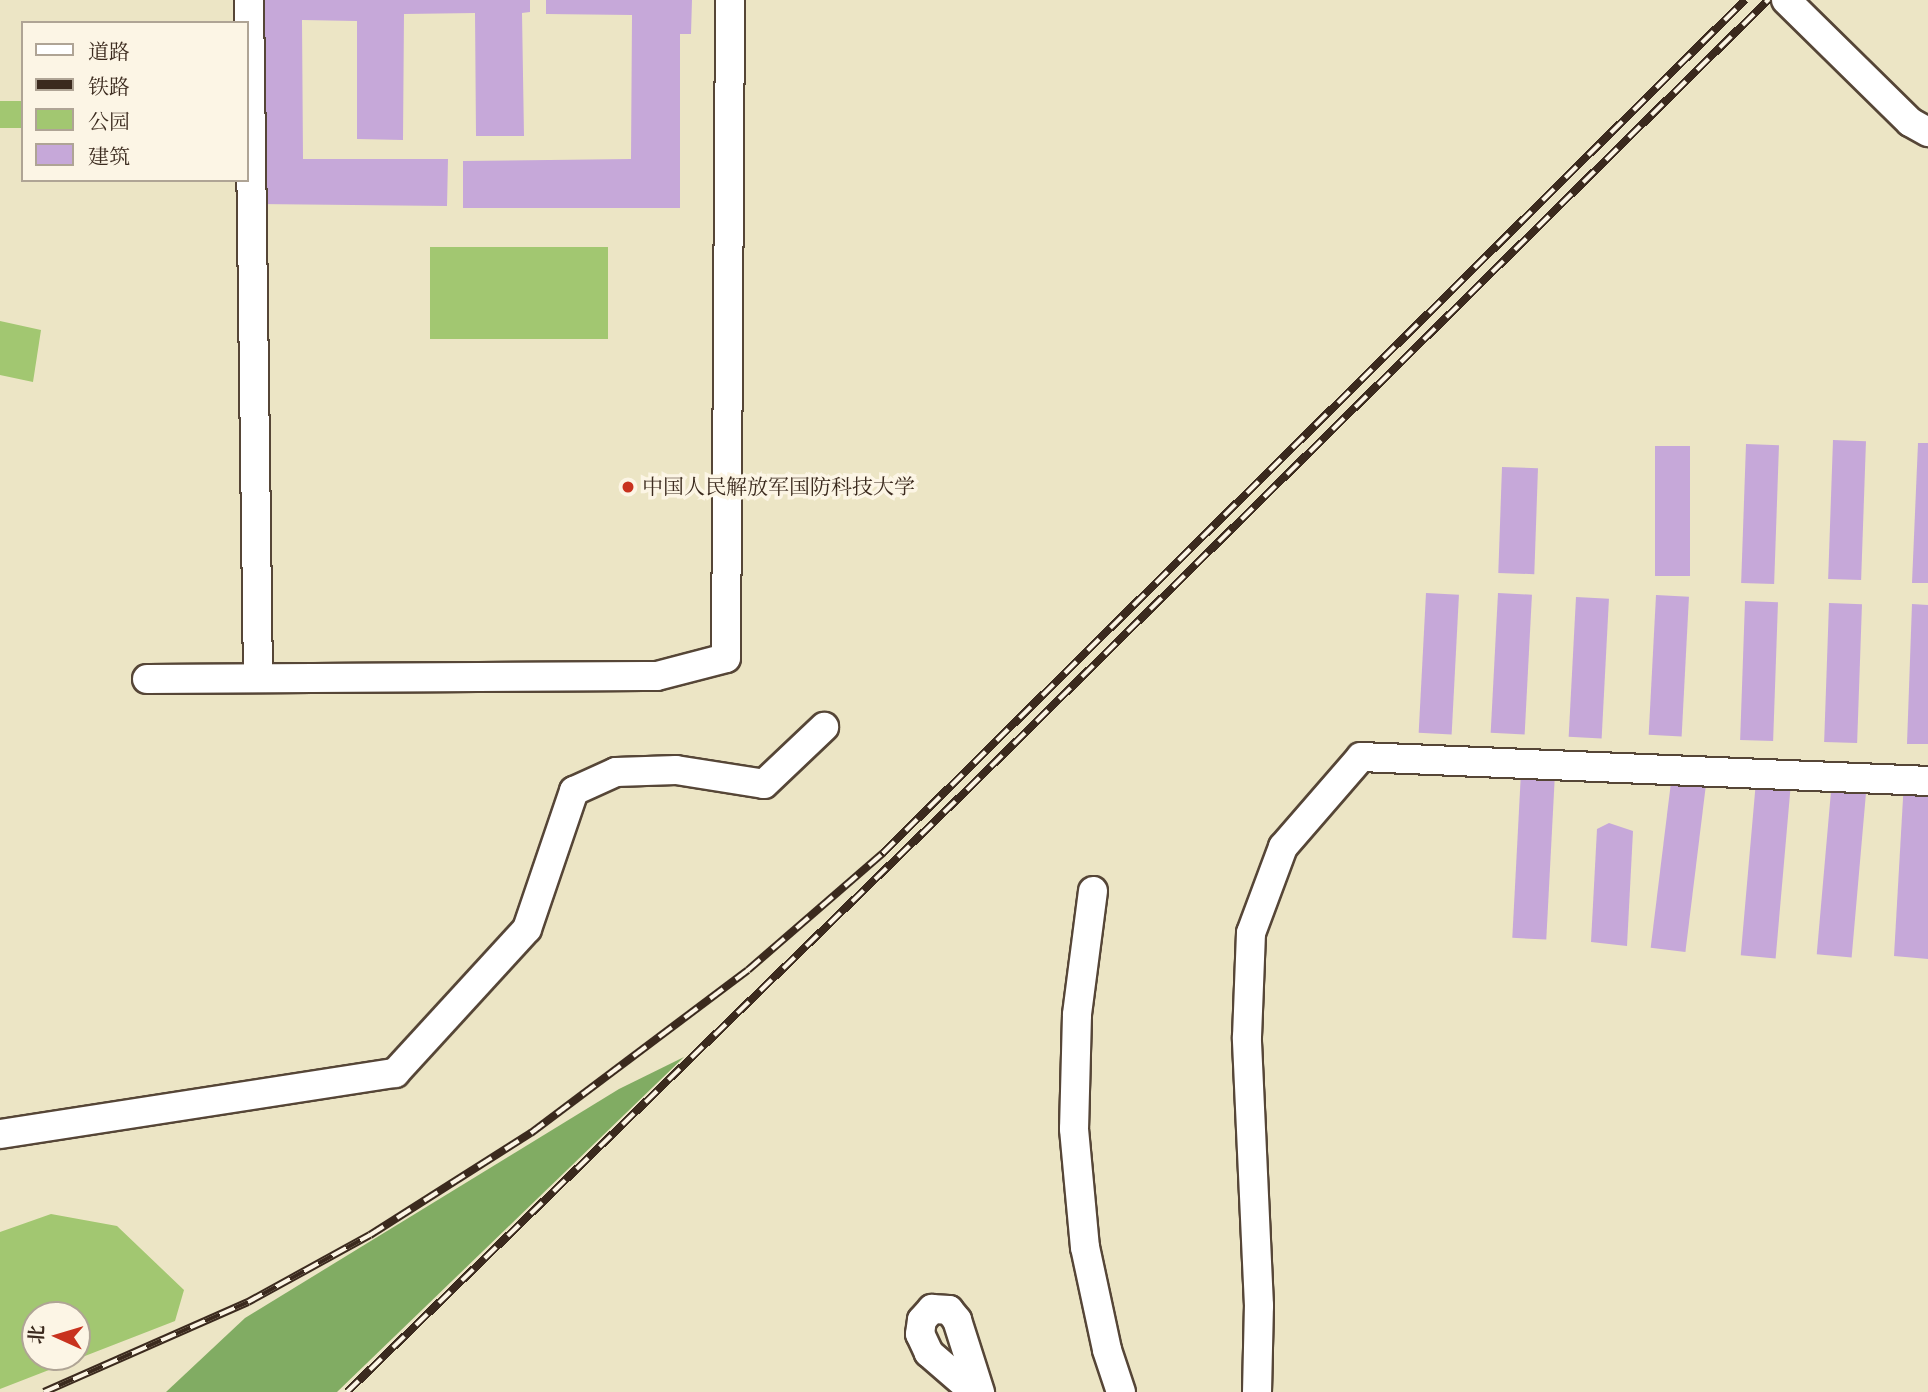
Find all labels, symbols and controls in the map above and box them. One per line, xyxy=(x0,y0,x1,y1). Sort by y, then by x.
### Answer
legend xyxy=(21,21,248,182)
text: 道路 xyxy=(88,39,130,64)
text: 铁路 xyxy=(88,74,130,99)
text: 公园 xyxy=(88,109,130,134)
text: 建筑 xyxy=(88,144,130,169)
place label: 中国人民解放军国防科技大学 xyxy=(642,474,915,500)
marker: 中国人民解放军国防科技大学 xyxy=(620,479,636,495)
north arrow xyxy=(21,1301,91,1371)
text: 北 xyxy=(24,1324,49,1345)

